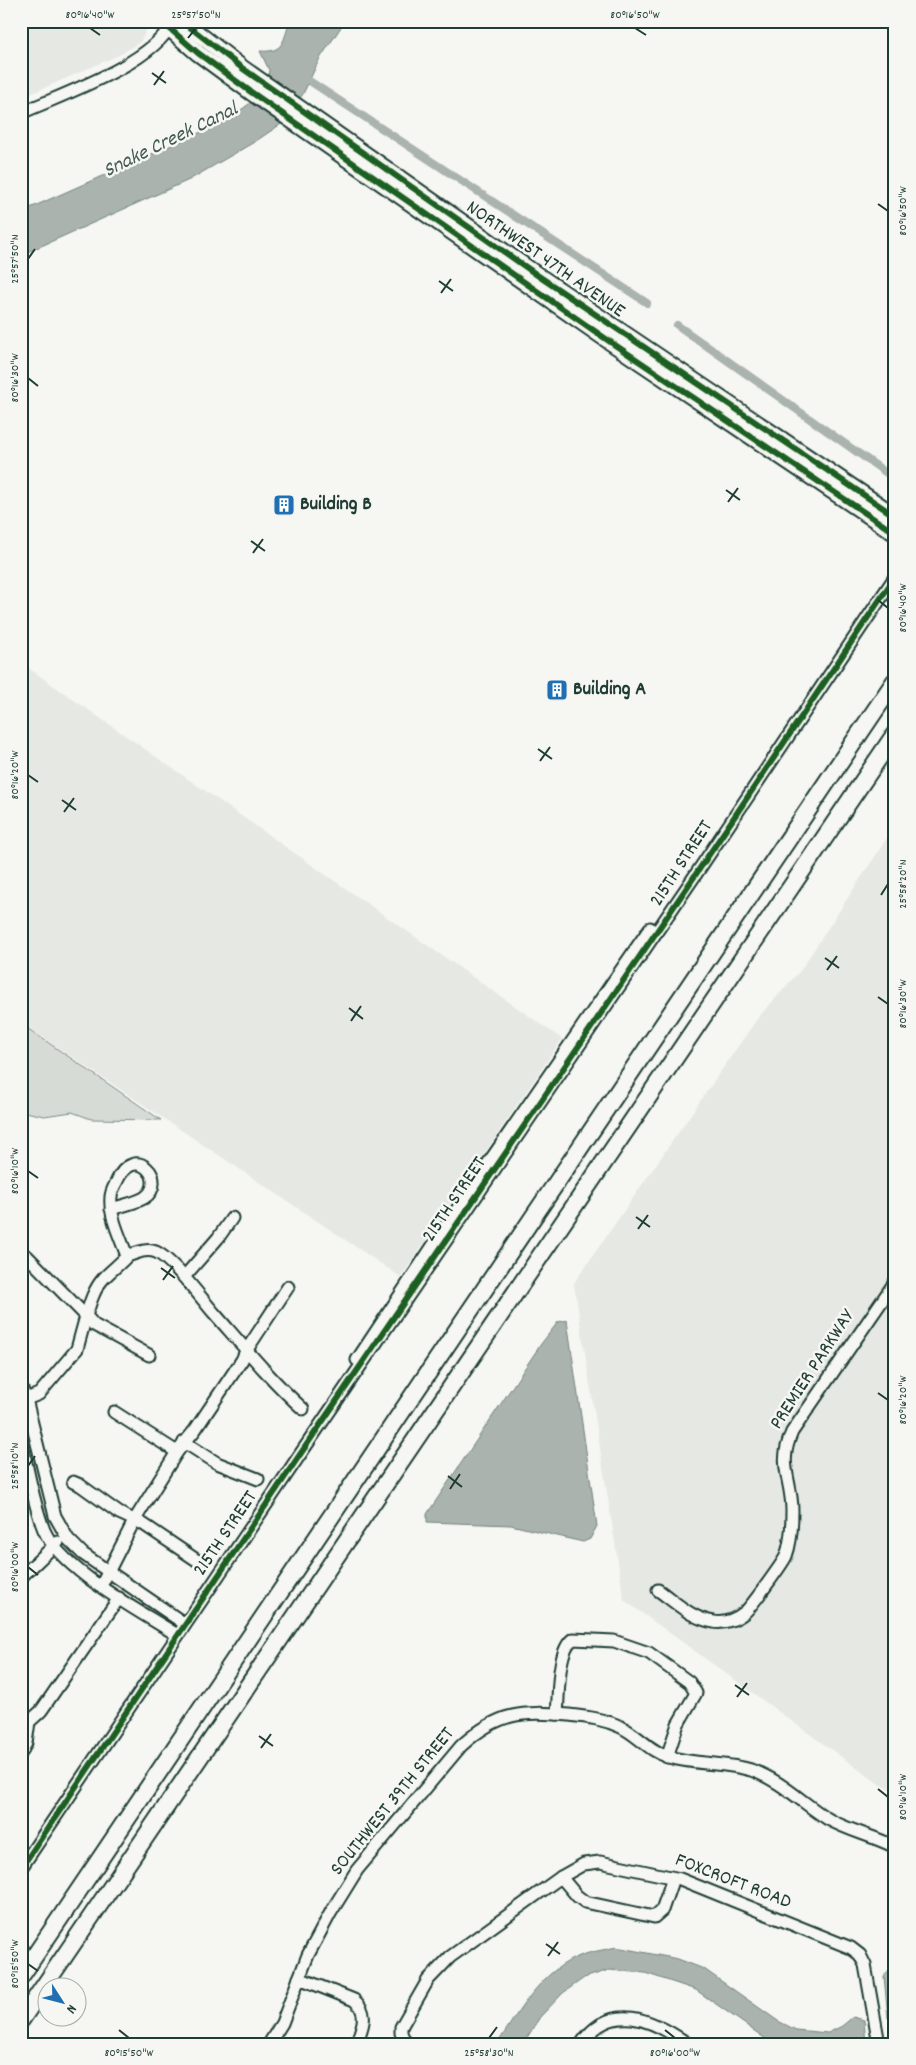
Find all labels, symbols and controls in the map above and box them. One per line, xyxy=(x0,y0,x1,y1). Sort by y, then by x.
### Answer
text: 80°16'40"W xyxy=(66,7,114,24)
text: 25°57'50"N xyxy=(171,7,221,24)
text: 80°16'50"W xyxy=(610,7,660,24)
water label: Snake Creek Canal xyxy=(99,95,245,187)
text: 80°16'50"W xyxy=(895,186,912,236)
street label: NORTHWEST 47TH AVENUE xyxy=(460,195,630,325)
text: 25°57'50"N xyxy=(7,234,24,284)
text: 80°16'30"W xyxy=(7,353,24,403)
place label: Building B xyxy=(300,491,372,519)
building icon: Building B xyxy=(272,493,296,517)
text: 80°16'40"W xyxy=(895,584,912,632)
place label: Building A xyxy=(573,676,646,704)
building icon: Building A xyxy=(545,678,569,702)
text: 80°16'20"W xyxy=(7,750,24,800)
street label: 215TH STREET xyxy=(644,815,720,913)
text: 25°58'20"N xyxy=(895,859,912,909)
text: 80°16'30"W xyxy=(895,979,912,1029)
text: 80°16'10"W xyxy=(7,1148,24,1194)
street label: 215TH STREET xyxy=(416,1152,494,1248)
street label: PREMIER PARKWAY xyxy=(764,1304,863,1435)
text: 80°16'20"W xyxy=(895,1375,912,1425)
text: 25°58'10"N xyxy=(7,1443,24,1489)
street label: 215TH STREET xyxy=(187,1486,265,1582)
text: 80°16'00"W xyxy=(7,1542,24,1592)
street label: SOUTHWEST 39TH STREET xyxy=(324,1722,462,1882)
text: 80°16'10"W xyxy=(895,1774,912,1820)
street label: FOXCROFT ROAD xyxy=(671,1847,795,1917)
text: 80°15'50"W xyxy=(7,1939,24,1989)
north arrow xyxy=(38,1978,88,2028)
text: N xyxy=(61,2000,81,2017)
text: 80°15'50"W xyxy=(104,2045,154,2062)
text: 25°58'30"N xyxy=(464,2045,514,2062)
text: 80°16'00"W xyxy=(650,2045,700,2062)

